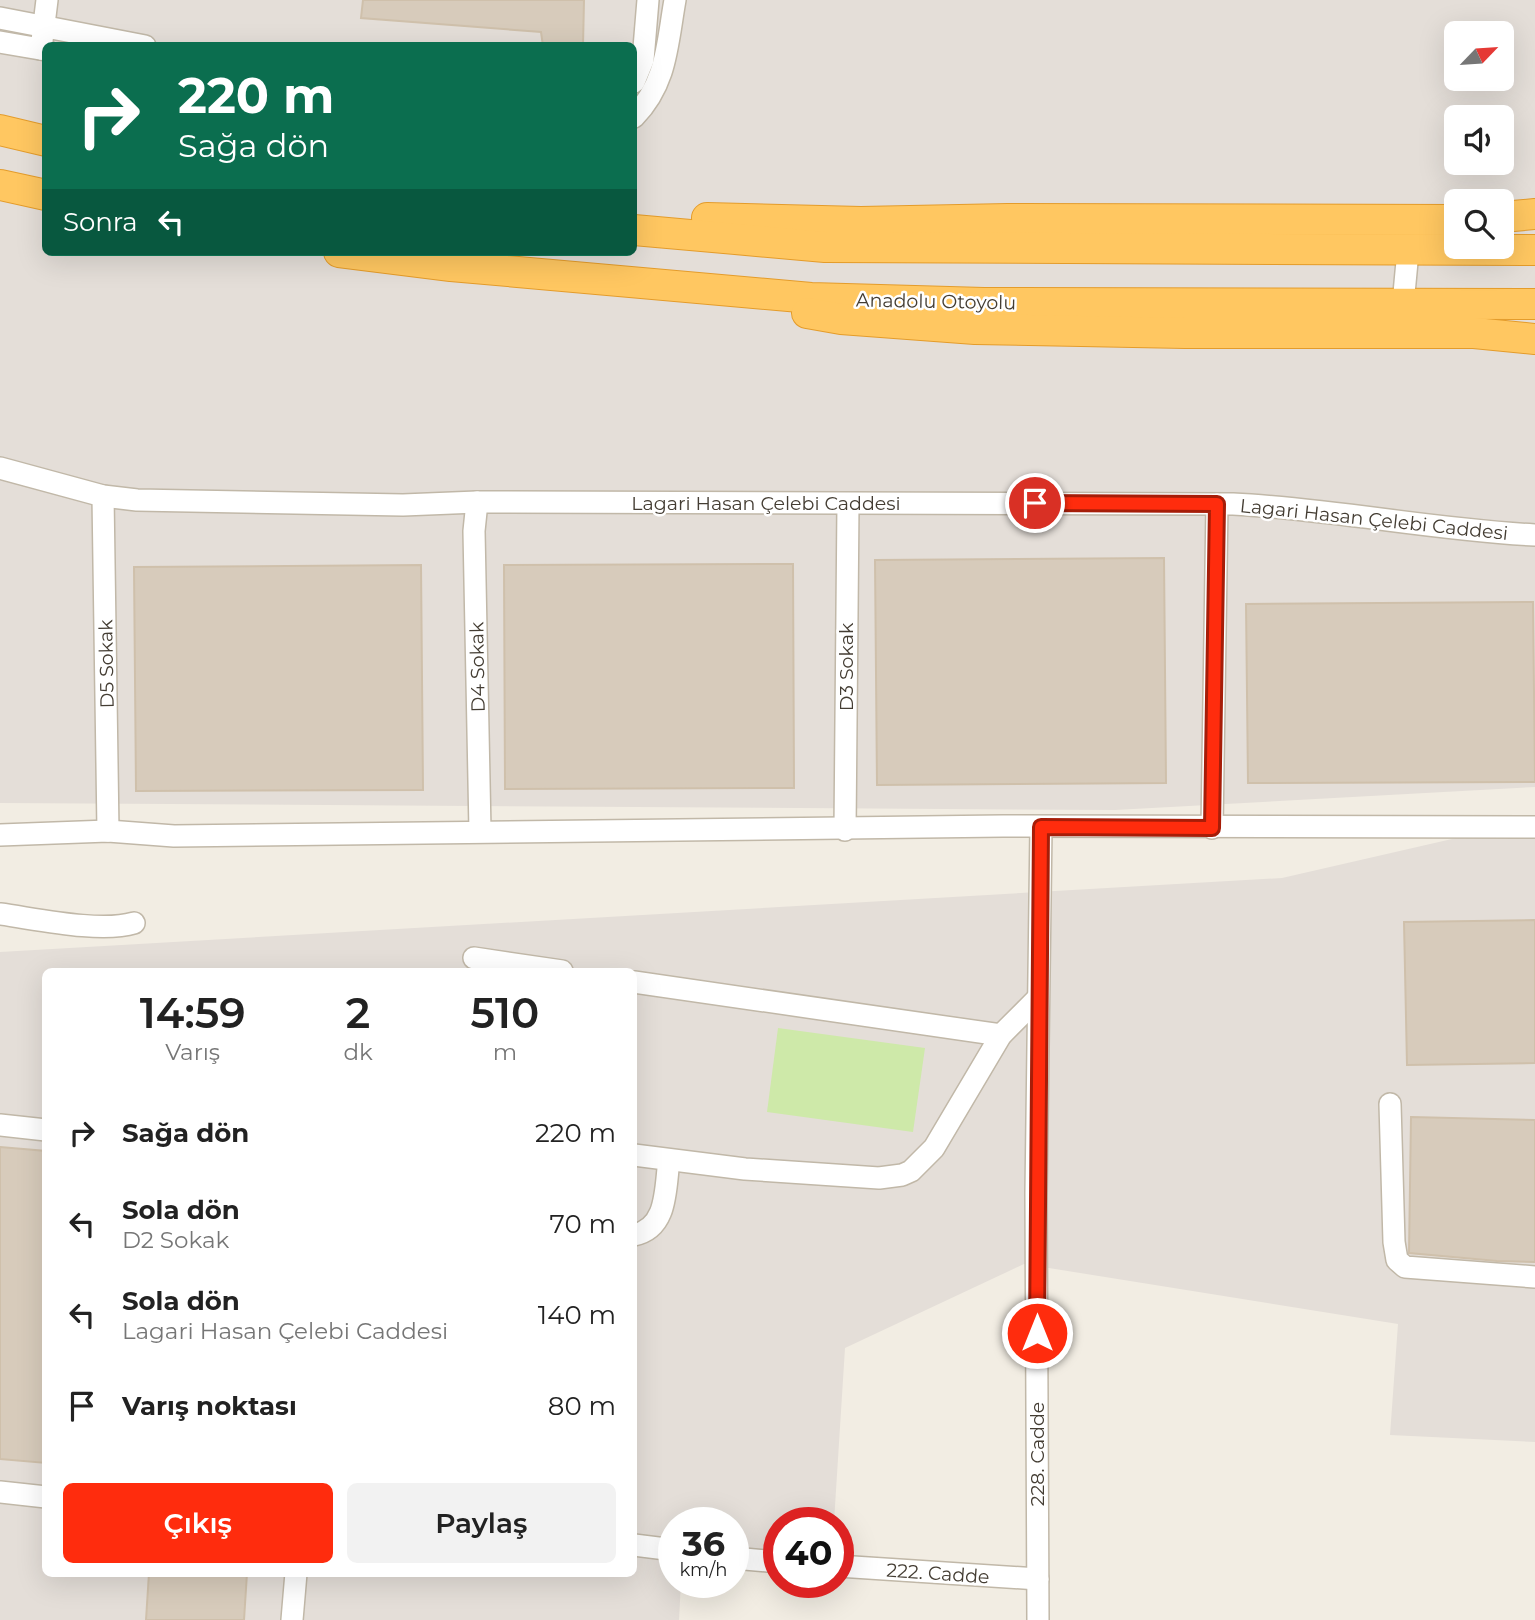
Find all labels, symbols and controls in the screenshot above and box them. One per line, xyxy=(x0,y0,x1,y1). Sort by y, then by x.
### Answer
north arrow xyxy=(1444,21,1514,91)
map controls xyxy=(1444,21,1514,259)
text: 220 m xyxy=(178,66,334,125)
icon: right xyxy=(63,70,154,161)
button: sound xyxy=(1444,105,1514,175)
text: Sağa dön xyxy=(178,126,329,165)
button: search xyxy=(1444,189,1514,259)
icon: left xyxy=(152,203,190,241)
text: Sonra xyxy=(63,206,138,238)
street label: Anadolu Otoyolu xyxy=(856,289,1016,314)
pin xyxy=(1005,473,1065,533)
icon: arrive xyxy=(1016,484,1054,522)
street label: Lagari Hasan Çelebi Caddesi xyxy=(631,492,901,515)
street label: Lagari Hasan Çelebi Caddesi xyxy=(1239,494,1509,545)
street label: D5 Sokak xyxy=(94,619,119,709)
street label: D4 Sokak xyxy=(465,621,490,712)
street label: D3 Sokak xyxy=(835,622,858,711)
text: 14:59 xyxy=(140,987,246,1039)
text: 2 xyxy=(346,987,370,1039)
text: 510 xyxy=(470,987,539,1039)
text: Varış xyxy=(165,1038,220,1066)
text: dk xyxy=(343,1038,373,1066)
text: m xyxy=(493,1038,517,1066)
icon: right xyxy=(63,1114,101,1152)
text: Sağa dön xyxy=(122,1117,249,1149)
text: 220 m xyxy=(535,1117,616,1149)
text: Sola dön xyxy=(122,1194,240,1226)
icon: left xyxy=(63,1205,101,1243)
text: 70 m xyxy=(550,1208,616,1240)
text: D2 Sokak xyxy=(122,1226,229,1254)
text: Sola dön xyxy=(122,1285,240,1317)
icon: left xyxy=(63,1296,101,1334)
position arrow xyxy=(1000,1296,1074,1370)
text: 140 m xyxy=(538,1299,616,1331)
text: Lagari Hasan Çelebi Caddesi xyxy=(122,1317,448,1345)
icon: arrive xyxy=(63,1387,101,1425)
text: Varış noktası xyxy=(122,1390,297,1422)
text: 80 m xyxy=(548,1390,616,1422)
street label: 228. Cadde xyxy=(1026,1402,1049,1506)
button: Çıkış xyxy=(63,1483,333,1563)
button: Paylaş xyxy=(347,1483,616,1563)
speed limit sign: 40 xyxy=(763,1507,854,1598)
text: 36 xyxy=(682,1522,725,1565)
street label: 222. Cadde xyxy=(886,1558,990,1589)
text: km/h xyxy=(679,1559,728,1581)

